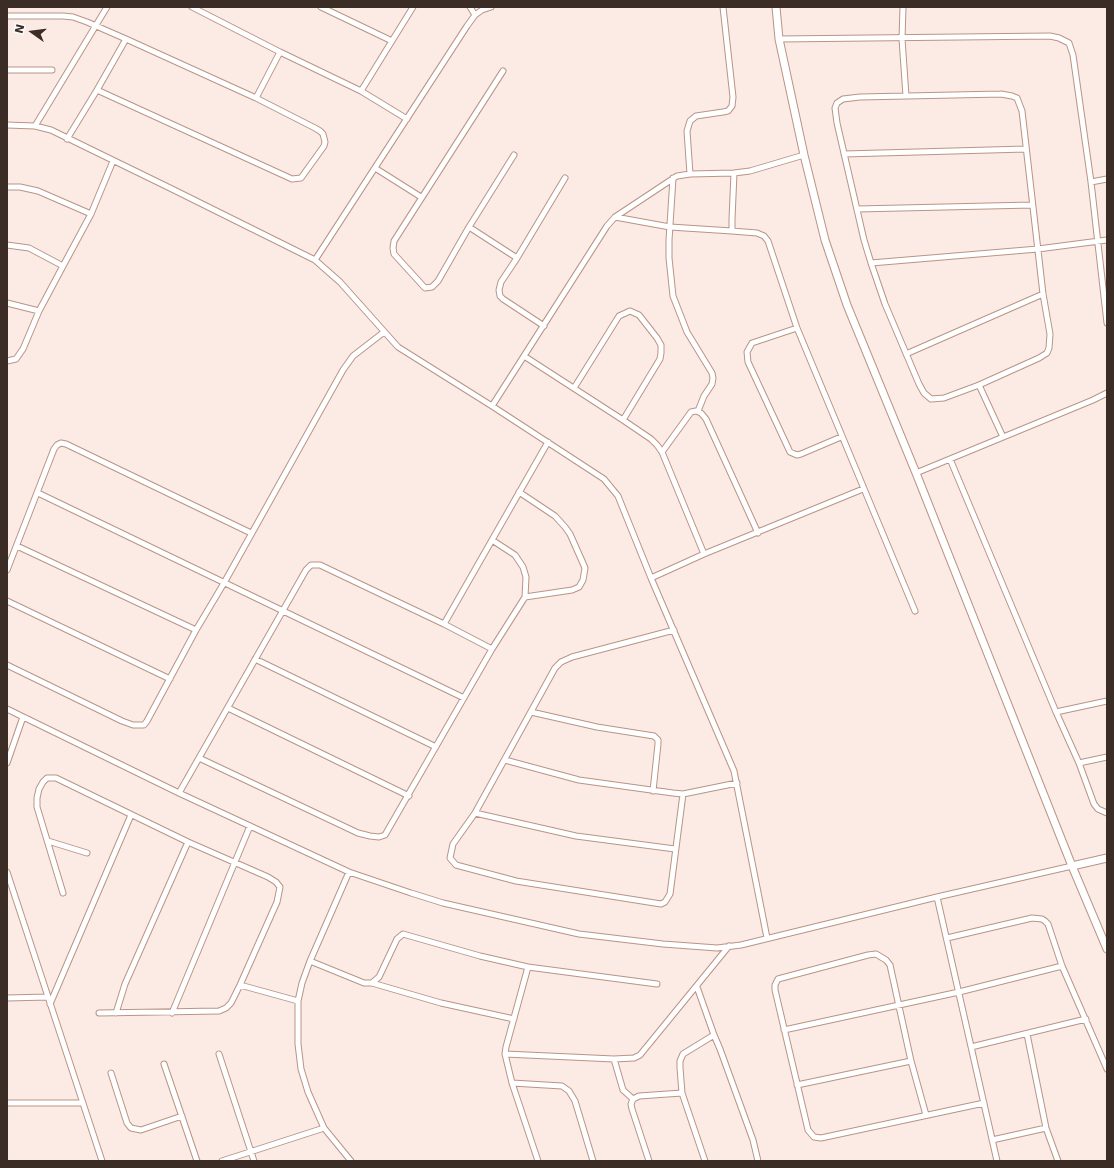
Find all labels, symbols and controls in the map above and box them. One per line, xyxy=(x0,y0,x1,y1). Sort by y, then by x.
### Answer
north arrow xyxy=(12,12,52,52)
text: N xyxy=(12,23,27,35)

